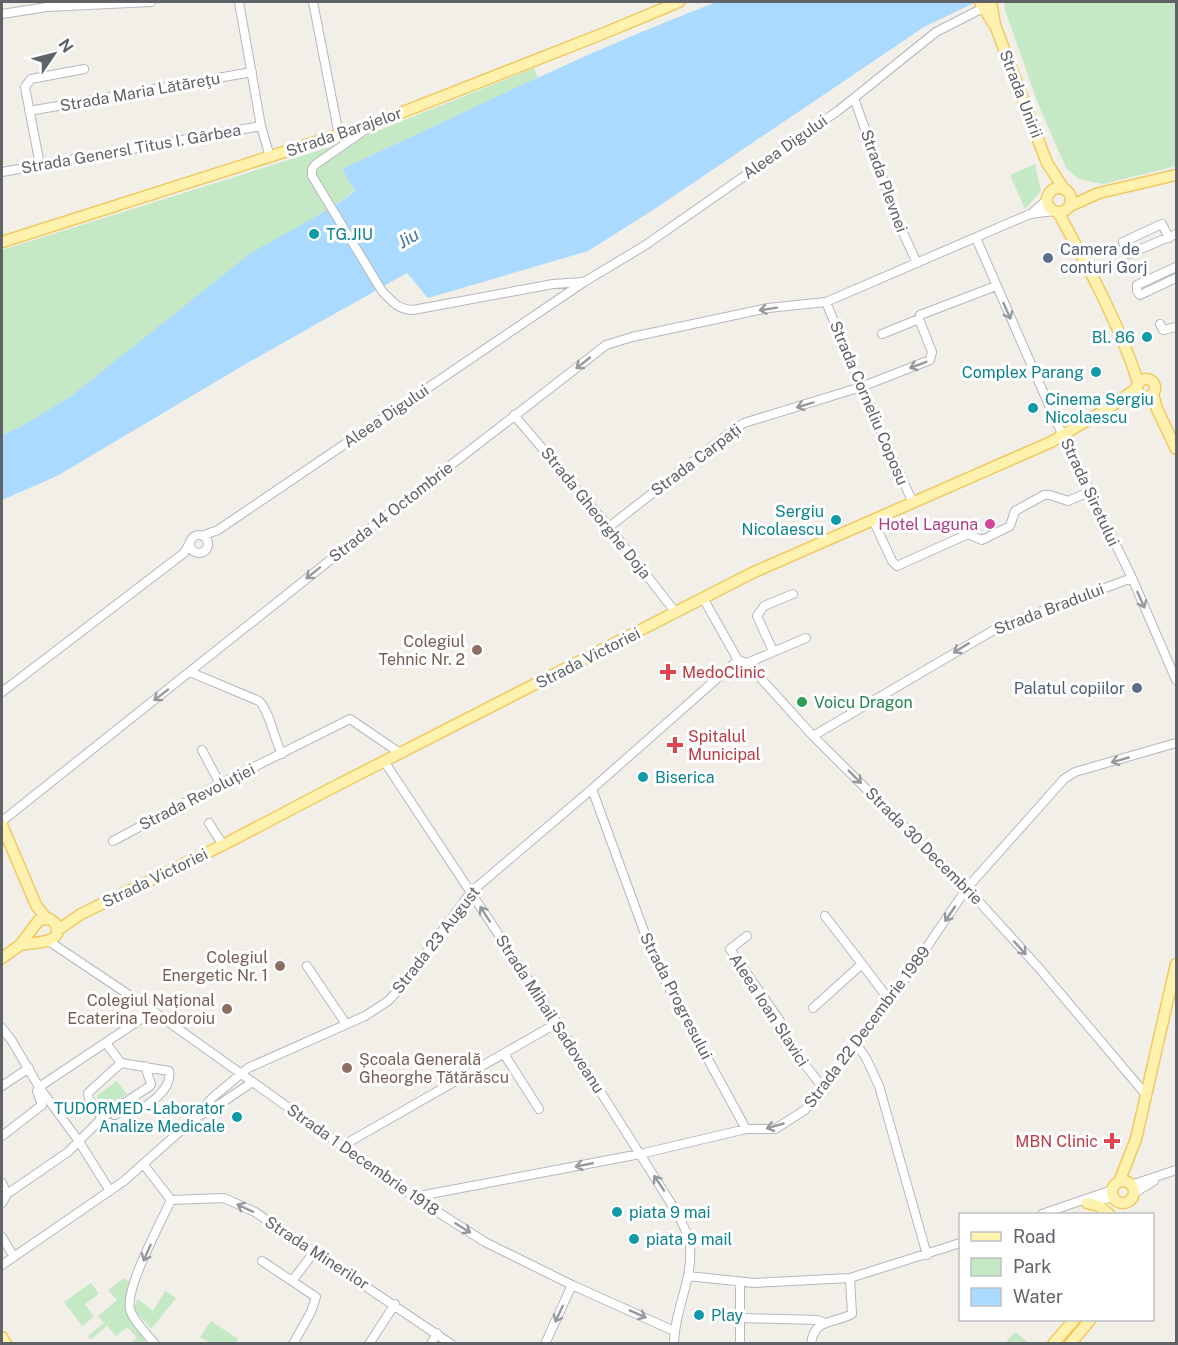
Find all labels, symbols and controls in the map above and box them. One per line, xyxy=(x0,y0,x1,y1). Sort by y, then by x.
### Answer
north arrow xyxy=(24,24,84,84)
text: N xyxy=(55,35,77,56)
street label: Strada Unirii xyxy=(996,47,1046,141)
street label: Strada Maria Lătăreţu xyxy=(58,69,222,115)
street label: Strada Barajelor xyxy=(284,103,404,161)
street label: Aleea Digului xyxy=(739,111,831,183)
street label: Strada Genersl Titus I. Gârbea xyxy=(20,120,242,178)
street label: Strada Plevnei xyxy=(857,127,911,235)
water label: Jiu xyxy=(393,224,423,252)
place label: TG.JIU xyxy=(326,225,373,244)
marker: TG.JIU xyxy=(307,227,321,241)
place label: Camera de conturi Gorj xyxy=(1060,240,1147,277)
marker: Camera de conturi Gorj xyxy=(1041,251,1055,265)
one-way arrow xyxy=(1002,301,1013,319)
one-way arrow xyxy=(758,303,778,314)
street label: Strada Corneliu Coposu xyxy=(826,318,912,488)
place label: Bl. 86 xyxy=(1092,328,1135,347)
marker: Bl. 86 xyxy=(1140,330,1154,344)
one-way arrow xyxy=(575,356,591,369)
one-way arrow xyxy=(909,360,928,371)
place label: Complex Parang xyxy=(962,363,1084,382)
marker: Complex Parang xyxy=(1089,365,1103,379)
street label: Aleea Digului xyxy=(340,381,432,451)
place label: Cinema Sergiu Nicolaescu xyxy=(1045,390,1154,427)
one-way arrow xyxy=(796,400,815,411)
marker: Cinema Sergiu Nicolaescu xyxy=(1026,401,1040,415)
street label: Strada Carpați xyxy=(647,420,745,500)
street label: Strada Siretului xyxy=(1057,435,1123,549)
street label: Strada Gheorghe Doja xyxy=(537,443,655,583)
street label: Strada 14 Octombrie xyxy=(325,458,457,566)
place label: Sergiu Nicolaescu xyxy=(742,502,824,539)
marker: Sergiu Nicolaescu xyxy=(829,513,843,527)
place label: Hotel Laguna xyxy=(878,515,978,534)
marker: Hotel Laguna xyxy=(983,517,997,531)
one-way arrow xyxy=(306,567,322,580)
street label: Strada Bradului xyxy=(991,579,1107,639)
one-way arrow xyxy=(1136,591,1148,609)
street label: Strada Victoriei xyxy=(533,623,643,693)
place label: Colegiul Tehnic Nr. 2 xyxy=(379,632,465,669)
marker: Colegiul Tehnic Nr. 2 xyxy=(470,643,484,657)
one-way arrow xyxy=(953,643,970,655)
marker: MedoClinic xyxy=(659,663,677,681)
place label: MedoClinic xyxy=(682,663,765,682)
place label: Palatul copiilor xyxy=(1014,679,1125,698)
marker: Palatul copiilor xyxy=(1130,681,1144,695)
one-way arrow xyxy=(153,688,169,701)
place label: Voicu Dragon xyxy=(814,693,913,712)
marker: Voicu Dragon xyxy=(795,695,809,709)
place label: Spitalul Municipal xyxy=(688,727,761,764)
marker: Spitalul Municipal xyxy=(666,736,684,754)
one-way arrow xyxy=(1111,755,1130,766)
street label: Strada Revoluției xyxy=(136,760,258,834)
place label: Biserica xyxy=(655,768,715,787)
marker: Biserica xyxy=(636,770,650,784)
one-way arrow xyxy=(847,770,862,784)
street label: Strada 30 Decembrie xyxy=(861,783,987,909)
street label: Strada Victoriei xyxy=(99,844,211,912)
street label: Strada 23 August xyxy=(388,883,484,997)
one-way arrow xyxy=(944,905,956,922)
one-way arrow xyxy=(479,906,491,923)
street label: Strada Progresului xyxy=(636,930,716,1062)
street label: Strada Mihail Sadoveanu xyxy=(492,931,608,1097)
one-way arrow xyxy=(1013,940,1027,955)
street label: Strada 22 Decembrie 1989 xyxy=(800,942,934,1112)
place label: Colegiul Energetic Nr. 1 xyxy=(162,948,268,985)
street label: Aleea Ioan Slavici xyxy=(725,950,813,1070)
marker: Colegiul Energetic Nr. 1 xyxy=(273,959,287,973)
place label: Colegiul Național Ecaterina Teodoroiu xyxy=(67,991,215,1028)
marker: Colegiul Național Ecaterina Teodoroiu xyxy=(220,1002,234,1016)
place label: Școala Generală Gheorghe Tătărăscu xyxy=(359,1050,509,1087)
marker: Școala Generală Gheorghe Tătărăscu xyxy=(340,1061,354,1075)
place label: TUDORMED - Laborator Analize Medicale xyxy=(54,1099,225,1136)
street label: Strada 1 Decembrie 1918 xyxy=(283,1100,443,1220)
marker: TUDORMED - Laborator Analize Medicale xyxy=(230,1110,244,1124)
one-way arrow xyxy=(765,1121,784,1132)
place label: MBN Clinic xyxy=(1015,1132,1098,1151)
marker: MBN Clinic xyxy=(1103,1132,1121,1150)
one-way arrow xyxy=(575,1160,594,1171)
one-way arrow xyxy=(653,1175,666,1192)
one-way arrow xyxy=(236,1201,254,1213)
place label: piata 9 mai xyxy=(629,1203,710,1222)
marker: piata 9 mai xyxy=(610,1205,624,1219)
street label: Strada Minerilor xyxy=(261,1212,373,1294)
legend xyxy=(959,1213,1154,1321)
one-way arrow xyxy=(454,1223,471,1235)
text: Road xyxy=(1013,1226,1056,1247)
place label: piata 9 mail xyxy=(646,1230,733,1249)
marker: piata 9 mail xyxy=(627,1232,641,1246)
one-way arrow xyxy=(141,1243,152,1262)
text: Park xyxy=(1013,1256,1051,1277)
text: Water xyxy=(1013,1286,1063,1307)
one-way arrow xyxy=(552,1305,563,1323)
place label: Play xyxy=(711,1306,744,1325)
marker: Play xyxy=(692,1308,706,1322)
one-way arrow xyxy=(628,1309,646,1321)

